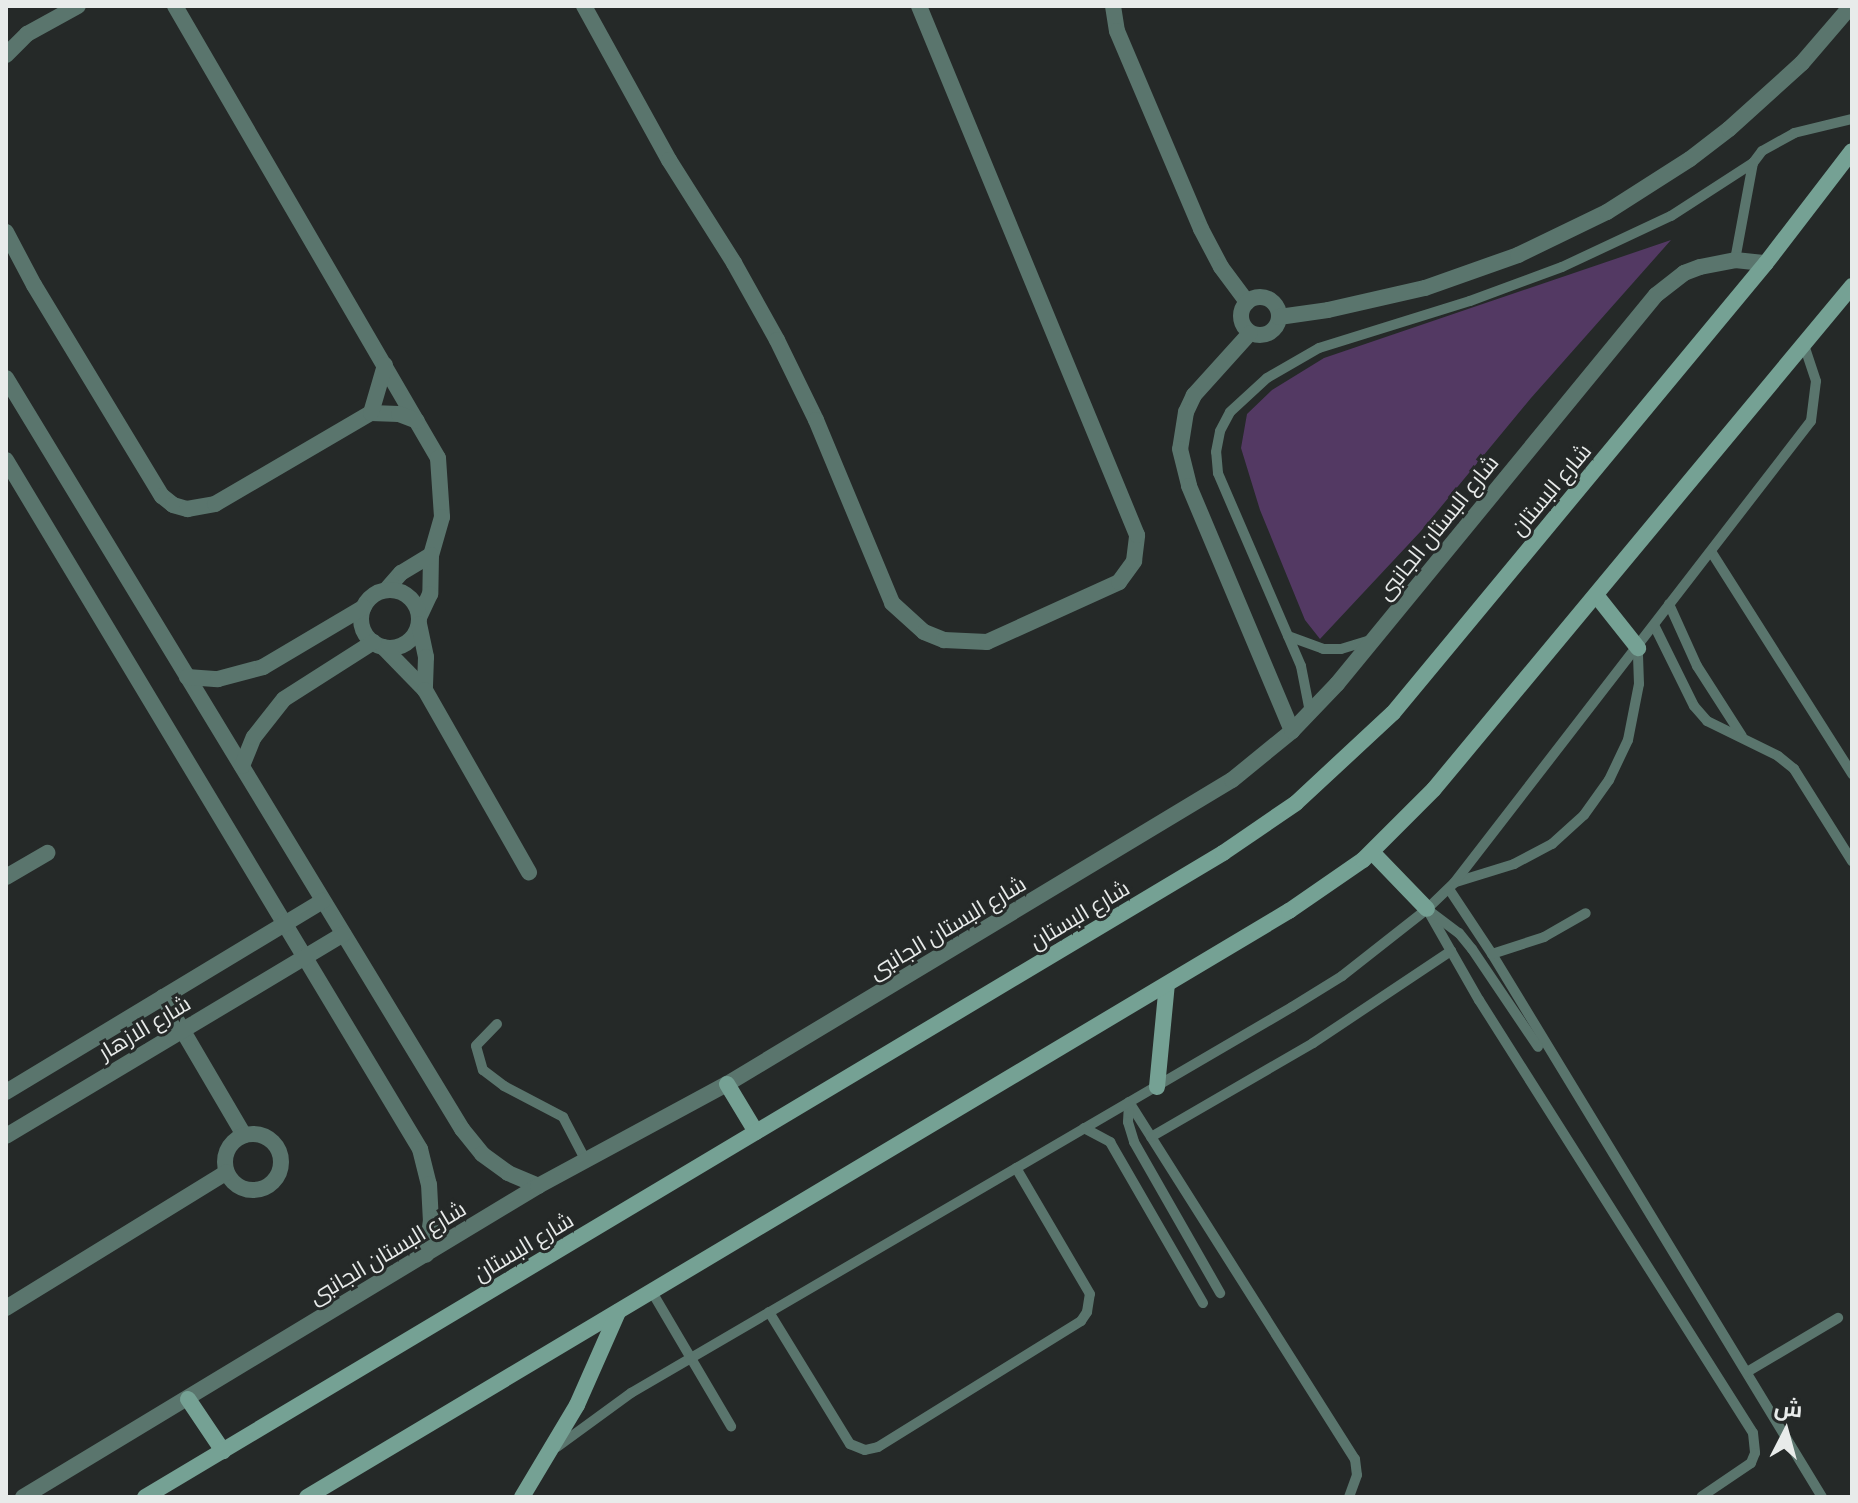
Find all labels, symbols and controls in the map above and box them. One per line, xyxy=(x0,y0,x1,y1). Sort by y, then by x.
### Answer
street label: شارع البستان xyxy=(1504,438,1596,540)
street label: شارع البستان الجانبى xyxy=(1371,449,1503,605)
street label: شارع البستان الجانبى xyxy=(864,870,1030,984)
street label: شارع البستان xyxy=(1024,874,1134,954)
street label: شارع الازهار xyxy=(93,989,195,1065)
street label: شارع البستان الجانبى xyxy=(304,1195,470,1309)
street label: شارع البستان xyxy=(468,1206,578,1286)
north arrow xyxy=(1746,1391,1826,1471)
text: ش xyxy=(1773,1393,1804,1422)

